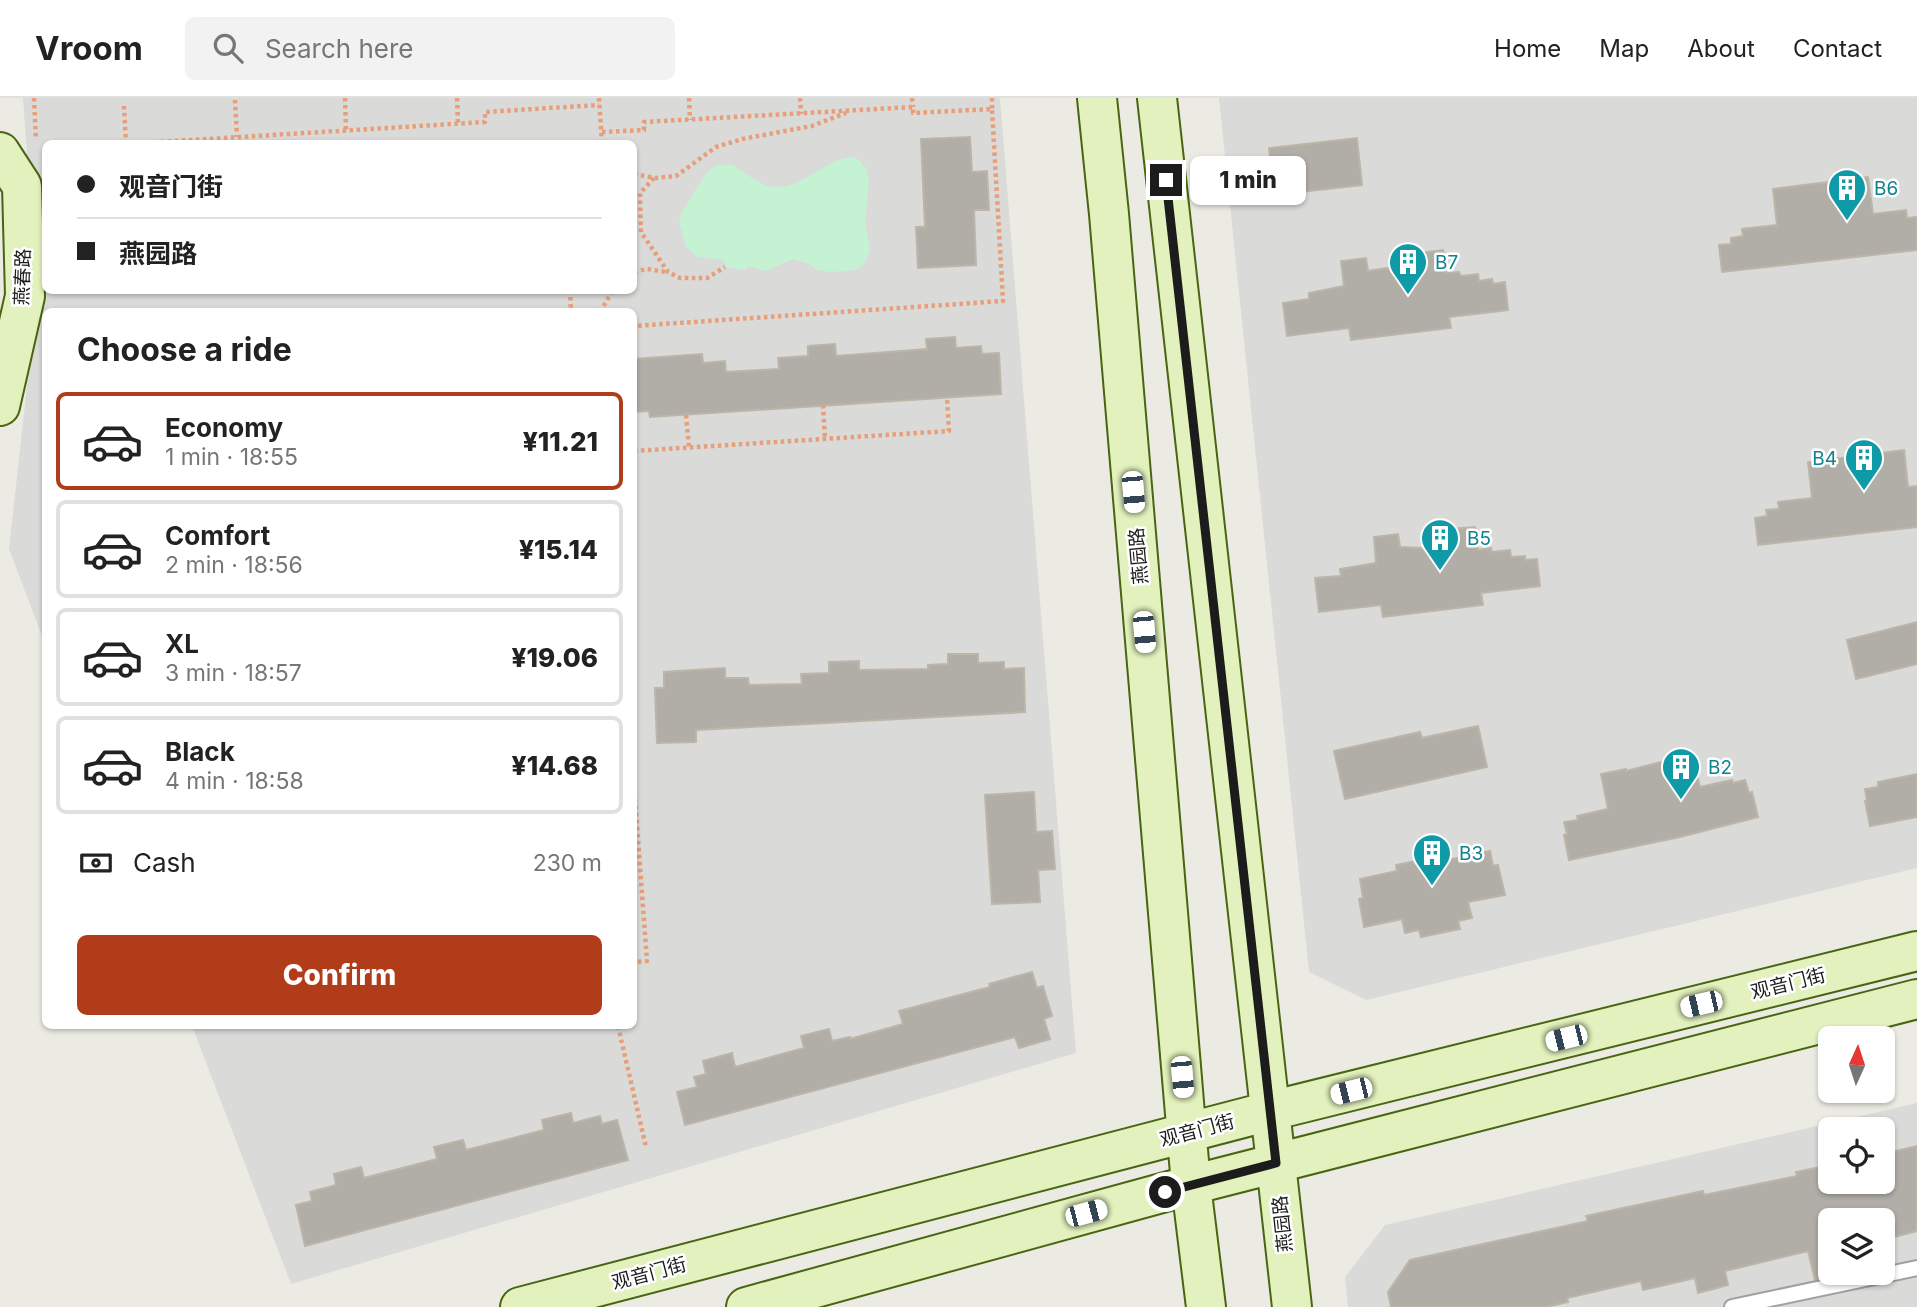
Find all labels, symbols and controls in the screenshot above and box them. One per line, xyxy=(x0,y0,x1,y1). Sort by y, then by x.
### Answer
search box xyxy=(185,17,675,80)
text: Vroom xyxy=(35,28,143,68)
icon: search xyxy=(209,29,247,67)
text: Search here xyxy=(265,33,414,64)
text: Home xyxy=(1494,34,1561,63)
text: Map xyxy=(1599,34,1649,63)
text: About xyxy=(1687,34,1755,63)
text: Contact xyxy=(1793,34,1882,63)
callout: 1 min xyxy=(1190,155,1306,204)
route end xyxy=(1150,164,1182,196)
text: 1 min xyxy=(1219,166,1277,194)
building icon: B6 xyxy=(1826,167,1868,222)
text: 观音门街 xyxy=(119,171,223,202)
place label: B6 xyxy=(1874,177,1898,200)
text: 燕园路 xyxy=(119,238,197,269)
building icon: B7 xyxy=(1387,241,1429,296)
street label: 燕春路 xyxy=(10,248,35,306)
place label: B7 xyxy=(1435,251,1458,274)
text: Choose a ride xyxy=(77,330,292,369)
icon: car xyxy=(81,410,144,473)
text: Economy xyxy=(165,412,283,443)
text: ¥11.21 xyxy=(523,426,598,457)
building icon: B4 xyxy=(1843,437,1885,492)
text: 1 min · 18:55 xyxy=(165,443,298,471)
place label: B4 xyxy=(1812,447,1837,470)
car xyxy=(1121,470,1146,514)
building icon: B5 xyxy=(1419,517,1461,572)
icon: car xyxy=(81,518,144,581)
text: Comfort xyxy=(165,520,270,551)
street label: 燕园路 xyxy=(1125,527,1152,585)
place label: B5 xyxy=(1467,527,1491,550)
text: ¥15.14 xyxy=(519,534,598,565)
text: 2 min · 18:56 xyxy=(165,551,303,579)
car xyxy=(1132,610,1157,654)
icon: car xyxy=(81,626,144,689)
text: XL xyxy=(165,628,199,659)
text: ¥19.06 xyxy=(512,642,598,673)
text: 3 min · 18:57 xyxy=(165,659,302,687)
icon: car xyxy=(81,734,144,797)
text: Black xyxy=(165,736,235,767)
building icon: B2 xyxy=(1660,746,1702,801)
text: ¥14.68 xyxy=(512,750,598,781)
place label: B2 xyxy=(1708,756,1732,779)
text: 4 min · 18:58 xyxy=(165,767,304,795)
building icon: B3 xyxy=(1411,832,1453,887)
place label: B3 xyxy=(1459,842,1483,865)
icon: cash xyxy=(77,844,115,882)
text: Cash xyxy=(133,847,196,878)
text: 230 m xyxy=(533,849,602,877)
button: Confirm xyxy=(77,935,602,1015)
street label: 观音门街 xyxy=(1748,963,1828,1004)
car xyxy=(1679,989,1724,1019)
car xyxy=(1544,1023,1589,1053)
north arrow xyxy=(1818,1026,1895,1102)
map controls xyxy=(1818,1026,1895,1285)
car xyxy=(1170,1055,1195,1099)
car xyxy=(1329,1076,1374,1106)
street label: 观音门街 xyxy=(1157,1110,1237,1151)
button: locate xyxy=(1818,1117,1895,1194)
route start xyxy=(1149,1176,1181,1208)
street label: 燕园路 xyxy=(1268,1194,1297,1254)
car xyxy=(1063,1197,1110,1229)
button: layers xyxy=(1818,1208,1895,1285)
street label: 观音门街 xyxy=(609,1253,689,1294)

